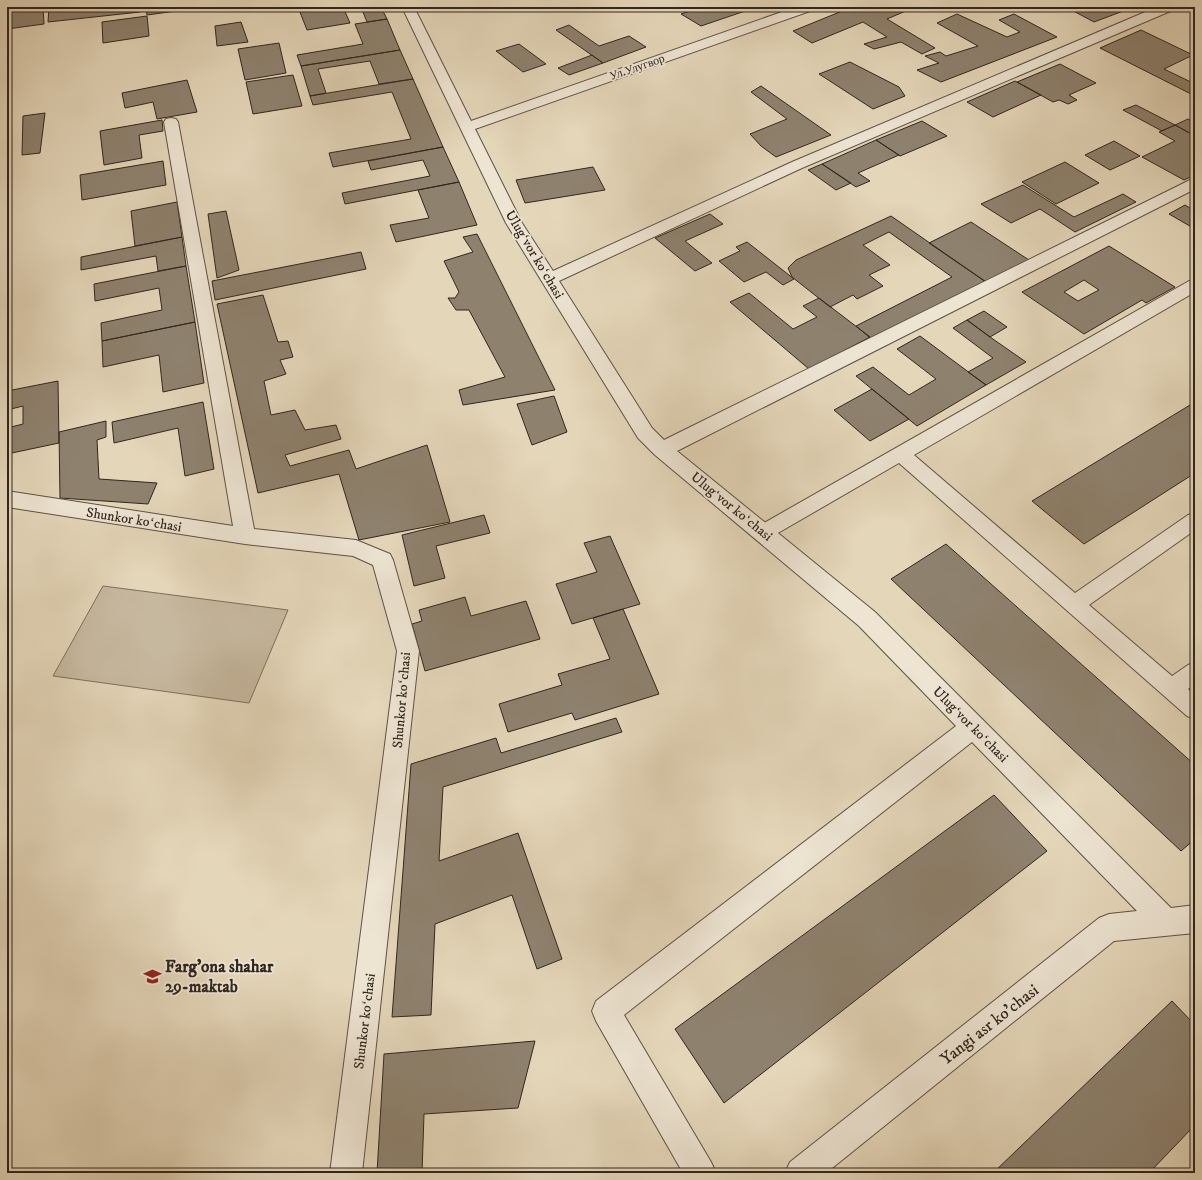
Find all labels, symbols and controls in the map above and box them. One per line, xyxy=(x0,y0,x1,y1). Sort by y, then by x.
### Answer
street label: Ул.Улугвор xyxy=(607,51,667,84)
street label: Ulugʻvor koʻchasi xyxy=(501,207,568,302)
street label: Ulugʻvor koʻchasi xyxy=(687,468,776,546)
street label: Shunkor koʻchasi xyxy=(85,504,183,536)
street label: Shunkor koʻchasi xyxy=(389,651,415,749)
street label: Ulugʻvor koʻchasi xyxy=(929,683,1012,767)
place label: Farg'ona shahar 29-maktab xyxy=(165,956,274,998)
school or university icon: Farg'ona shahar 29-maktab xyxy=(142,966,162,986)
street label: Shunkor koʻchasi xyxy=(350,972,380,1070)
street label: Yangi asr ko'chasi xyxy=(936,979,1043,1070)

